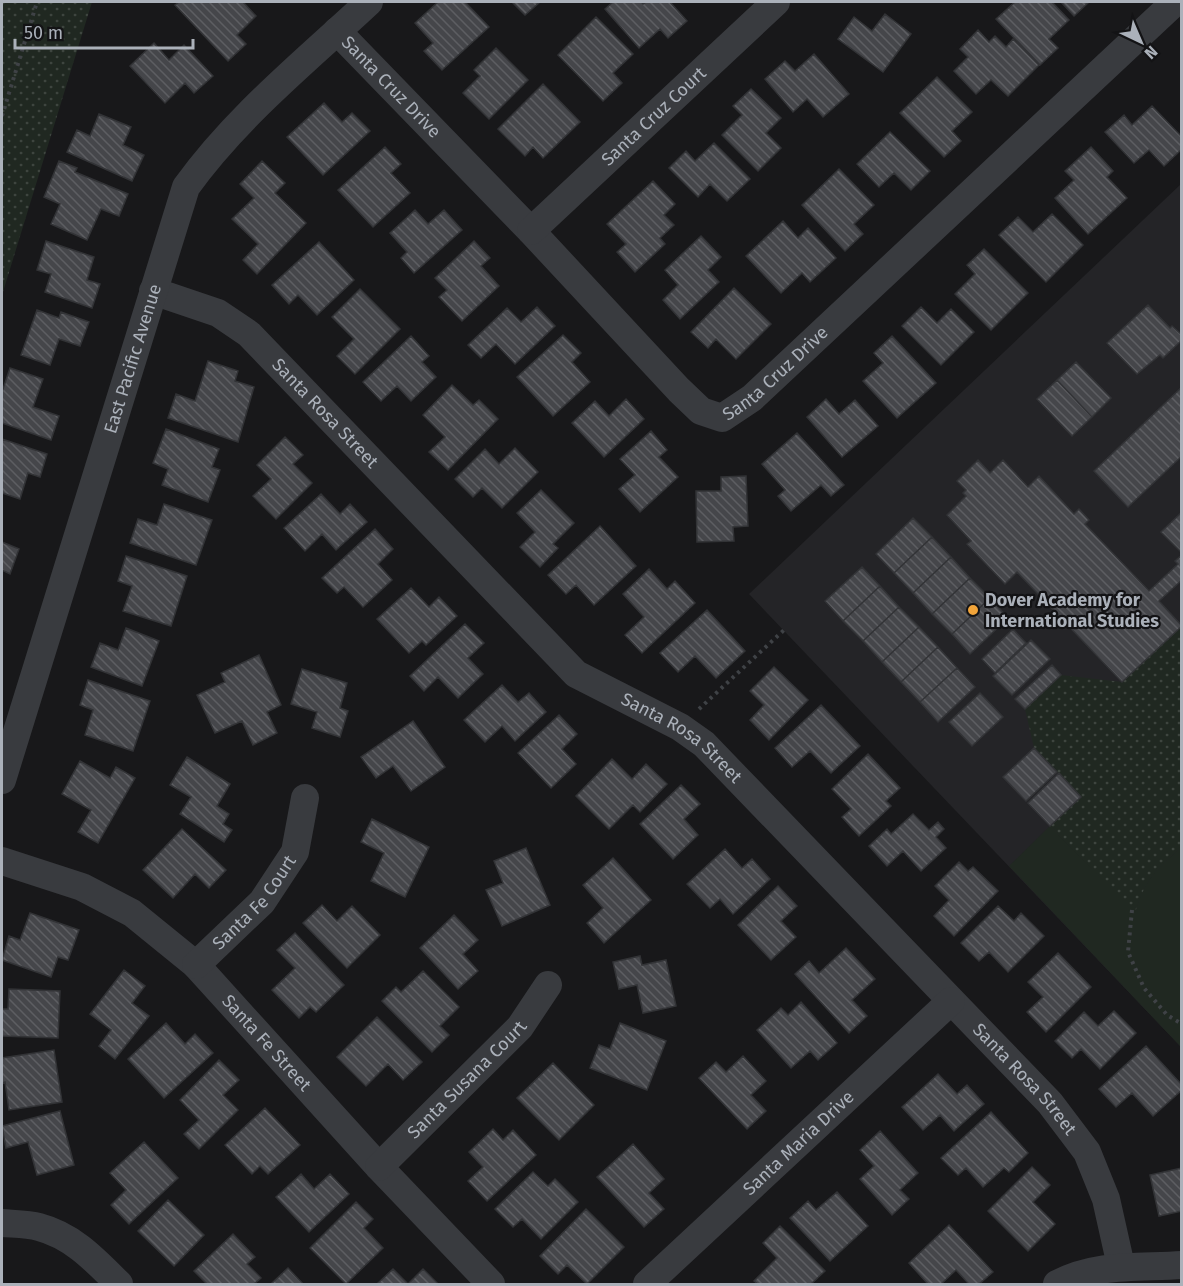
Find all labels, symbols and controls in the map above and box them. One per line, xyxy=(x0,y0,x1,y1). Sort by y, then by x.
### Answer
scale bar xyxy=(15,12,194,50)
north arrow xyxy=(1111,12,1171,72)
text: 50 m xyxy=(24,22,63,44)
street label: Santa Cruz Drive xyxy=(337,32,446,142)
text: N xyxy=(1141,42,1161,63)
street label: Santa Cruz Court xyxy=(597,62,711,170)
street label: East Pacific Avenue xyxy=(99,281,166,436)
street label: Santa Cruz Drive xyxy=(718,322,833,426)
street label: Santa Rosa Street xyxy=(267,354,383,473)
place label: Dover Academy for International Studies xyxy=(985,589,1159,632)
marker: Dover Academy for International Studies xyxy=(966,603,980,617)
street label: Santa Rosa Street xyxy=(618,688,747,788)
street label: Santa Fe Court xyxy=(208,851,301,954)
street label: Santa Fe Street xyxy=(217,990,316,1096)
street label: Santa Susana Court xyxy=(403,1017,532,1143)
street label: Santa Rosa Street xyxy=(968,1019,1082,1140)
street label: Santa Maria Drive xyxy=(738,1086,859,1200)

